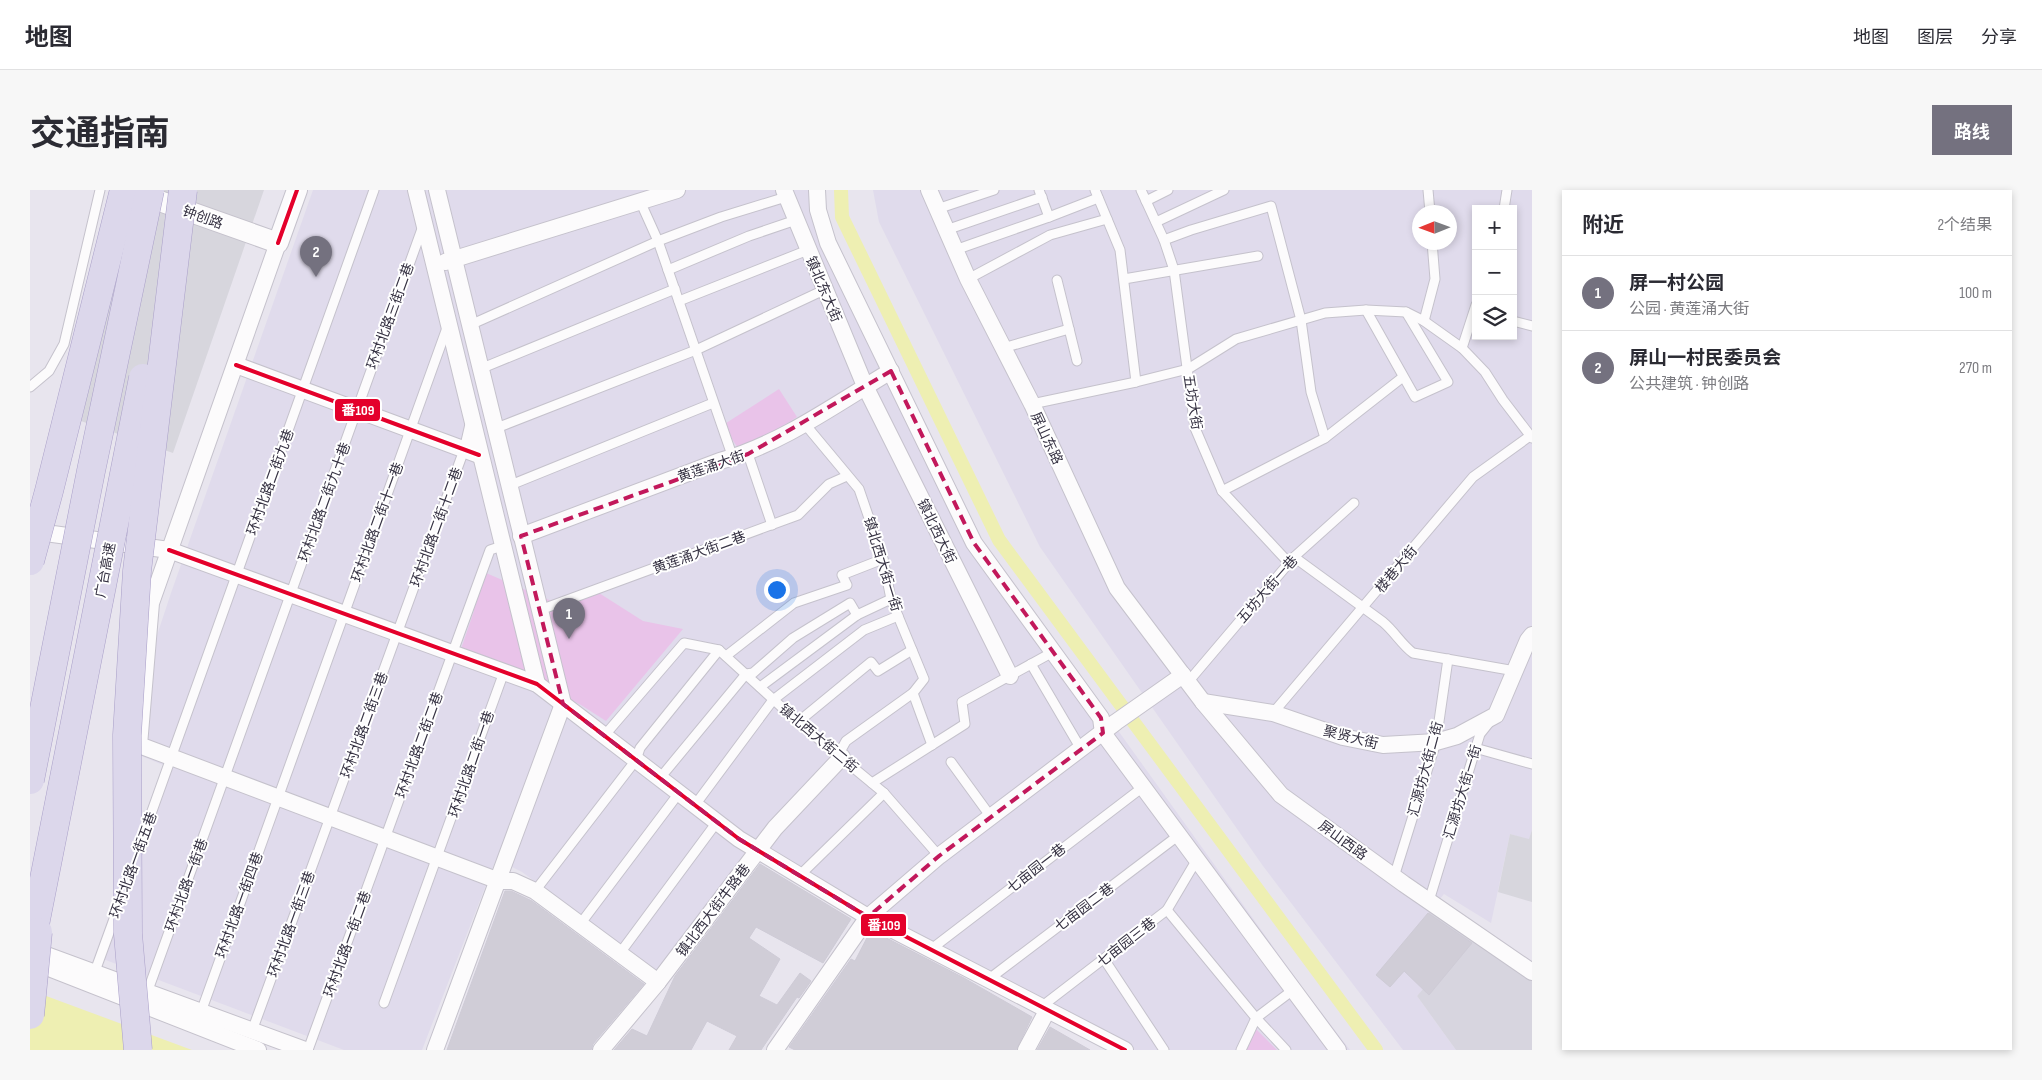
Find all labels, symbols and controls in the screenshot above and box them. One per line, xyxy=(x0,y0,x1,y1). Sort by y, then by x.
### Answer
text: 地图 xyxy=(25,23,73,52)
text: 地图 xyxy=(1853,27,1889,48)
text: 图层 xyxy=(1917,27,1953,48)
text: 分享 xyxy=(1981,27,2017,48)
button: 路线 xyxy=(1932,105,2012,155)
text: 交通指南 xyxy=(30,113,170,156)
street label: 钟创路 xyxy=(180,202,225,233)
north arrow xyxy=(1412,205,1457,250)
map controls xyxy=(1472,205,1517,340)
button: + xyxy=(1472,205,1517,250)
text: 附近 xyxy=(1582,213,1624,238)
text: 2个结果 xyxy=(1937,216,1992,235)
pin: 2 xyxy=(300,236,332,277)
button: − xyxy=(1472,250,1517,295)
street label: 镇北东大街 xyxy=(802,254,845,325)
street label: 环村北路三街二巷 xyxy=(363,261,418,372)
text: 屏一村公园 xyxy=(1629,272,1724,295)
text: 1 xyxy=(1595,284,1601,303)
text: 100 m xyxy=(1959,284,1992,303)
button: layers xyxy=(1472,295,1517,340)
text: 公园 · 黄莲涌大街 xyxy=(1629,300,1749,319)
text: 屏山一村民委员会 xyxy=(1629,347,1781,370)
text: 2 xyxy=(1594,359,1602,378)
text: 270 m xyxy=(1959,359,1992,378)
street label: 五坊大街 xyxy=(1180,373,1205,431)
text: 公共建筑 · 钟创路 xyxy=(1629,375,1749,394)
line badge: 番109 xyxy=(334,398,381,422)
text: 番109 xyxy=(342,402,375,419)
street label: 屏山东路 xyxy=(1027,409,1066,467)
street label: 环村北路二街九巷 xyxy=(243,427,298,538)
street label: 环村北路二街九十巷 xyxy=(295,440,354,564)
street label: 黄莲涌大街 xyxy=(675,447,747,486)
street label: 环村北路二街十一巷 xyxy=(348,460,407,584)
street label: 环村北路二街十二巷 xyxy=(407,465,466,589)
street label: 镇北西大街 xyxy=(914,496,960,566)
street label: 镇北西大街一街 xyxy=(860,515,905,613)
street label: 黄莲涌大街二巷 xyxy=(650,528,748,577)
street label: 广台高速 xyxy=(92,541,119,599)
street label: 楼巷大街 xyxy=(1372,542,1421,596)
street label: 五坊大街一巷 xyxy=(1233,552,1301,627)
your location xyxy=(764,577,790,603)
pin: 1 xyxy=(553,598,585,639)
street label: 环村北路二街三巷 xyxy=(337,670,392,781)
street label: 环村北路二街二巷 xyxy=(392,690,447,801)
street label: 镇北西大街二街 xyxy=(776,700,862,776)
street label: 环村北路二街一巷 xyxy=(445,708,498,820)
street label: 汇源坊大街二街 xyxy=(1405,720,1446,819)
street label: 聚贤大街 xyxy=(1322,722,1380,753)
street label: 汇源坊大街一街 xyxy=(1440,743,1485,841)
street label: 环村北路一街五巷 xyxy=(106,810,161,921)
street label: 屏山西路 xyxy=(1315,817,1370,864)
street label: 环村北路一街巷 xyxy=(162,836,211,934)
street label: 七亩园一巷 xyxy=(1003,840,1069,897)
street label: 环村北路一街四巷 xyxy=(212,850,267,961)
street label: 镇北西大街牛路巷 xyxy=(673,860,754,960)
street label: 环村北路一街三巷 xyxy=(264,869,319,980)
street label: 七亩园二巷 xyxy=(1051,880,1117,935)
street label: 环村北路一街二巷 xyxy=(320,889,375,1000)
line badge: 番109 xyxy=(860,913,907,937)
street label: 七亩园三巷 xyxy=(1093,914,1159,971)
text: 番109 xyxy=(868,917,901,934)

